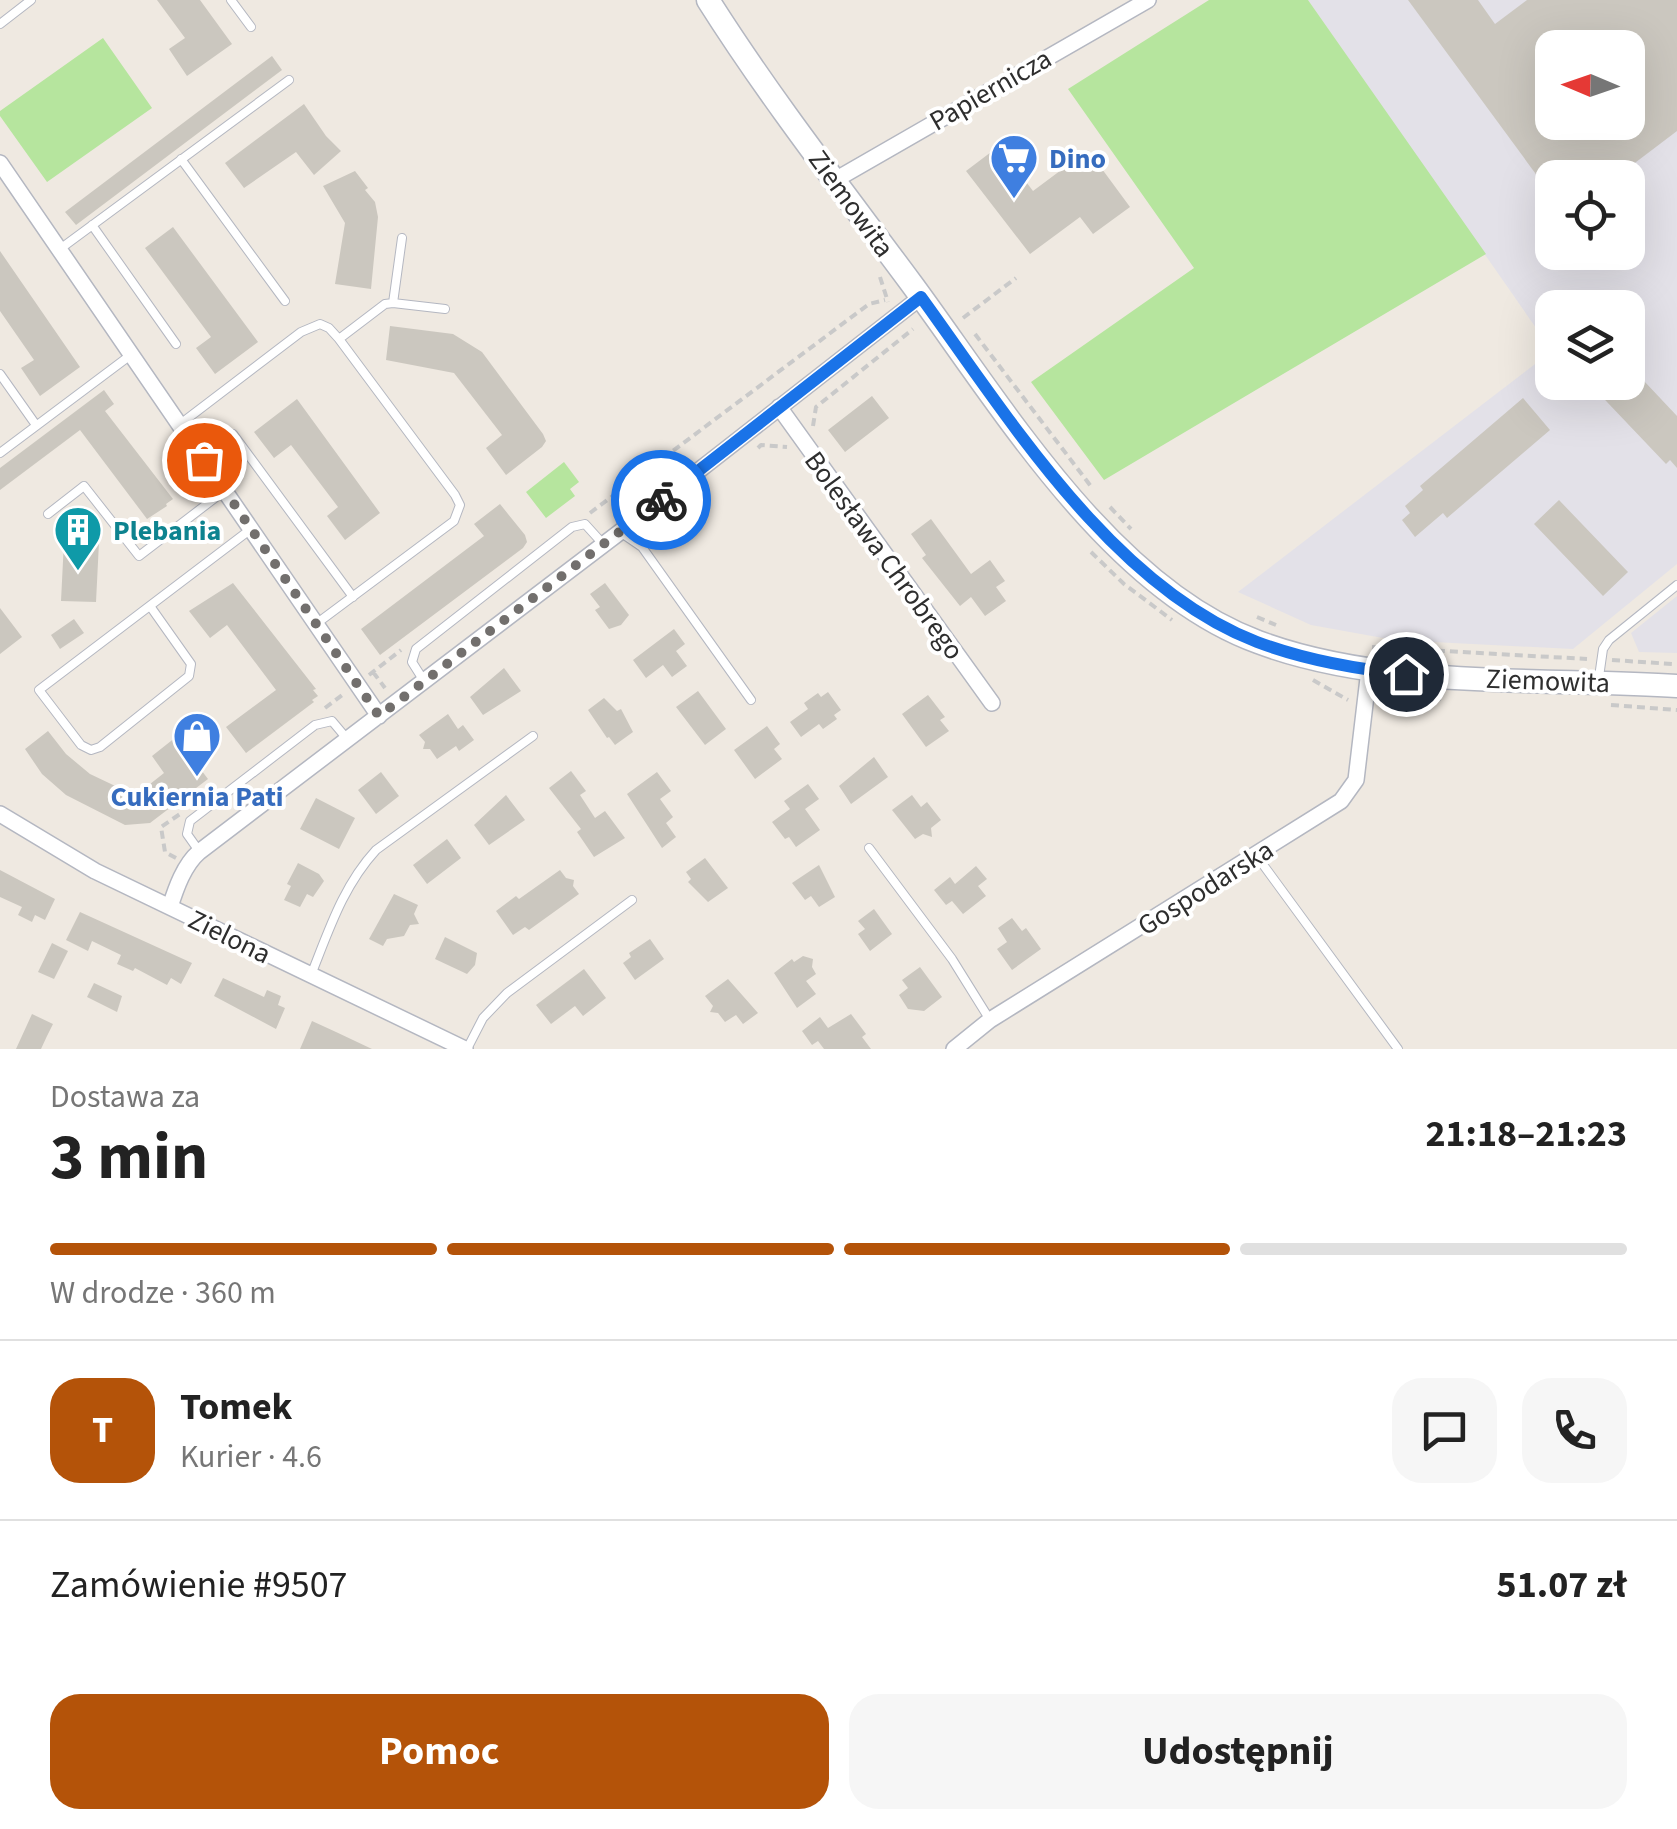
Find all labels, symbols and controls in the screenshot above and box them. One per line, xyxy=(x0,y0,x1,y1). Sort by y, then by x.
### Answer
north arrow xyxy=(1535,30,1645,140)
map controls xyxy=(1535,30,1645,400)
street label: Papiernicza xyxy=(922,39,1059,141)
supermarket icon: Dino xyxy=(988,132,1040,200)
place label: Dino xyxy=(1049,139,1106,179)
street label: Ziemowita xyxy=(799,142,904,266)
button: locate xyxy=(1535,160,1645,270)
button: layers xyxy=(1535,290,1645,400)
pin xyxy=(162,418,247,503)
icon: bag xyxy=(177,433,232,488)
street label: Bolesława Chrobrego xyxy=(795,443,974,668)
courier xyxy=(611,450,711,550)
icon: bike xyxy=(634,473,689,528)
building icon: Plebania xyxy=(52,504,104,572)
place label: Plebania xyxy=(113,511,221,551)
pin xyxy=(1364,632,1449,717)
icon: home xyxy=(1379,647,1434,702)
street label: Ziemowita xyxy=(1485,659,1611,703)
shop icon: Cukiernia Pati xyxy=(171,710,223,778)
place label: Cukiernia Pati xyxy=(110,777,284,817)
street label: Gospodarska xyxy=(1130,830,1281,945)
street label: Zielona xyxy=(181,900,278,974)
text: Dostawa za xyxy=(50,1074,200,1120)
text: 21:18–21:23 xyxy=(1425,1107,1627,1161)
text: 3 min xyxy=(50,1111,208,1204)
text: W drodze · 360 m xyxy=(50,1270,276,1316)
button: chat xyxy=(1392,1378,1497,1483)
button: phone xyxy=(1522,1378,1627,1483)
text: Tomek xyxy=(180,1380,292,1434)
text: T xyxy=(92,1403,113,1457)
text: Kurier · 4.6 xyxy=(180,1434,322,1480)
text: Zamówienie #9507 xyxy=(50,1558,348,1612)
text: 51.07 zł xyxy=(1497,1558,1627,1612)
button: Pomoc xyxy=(50,1694,829,1809)
button: Udostępnij xyxy=(849,1694,1627,1809)

